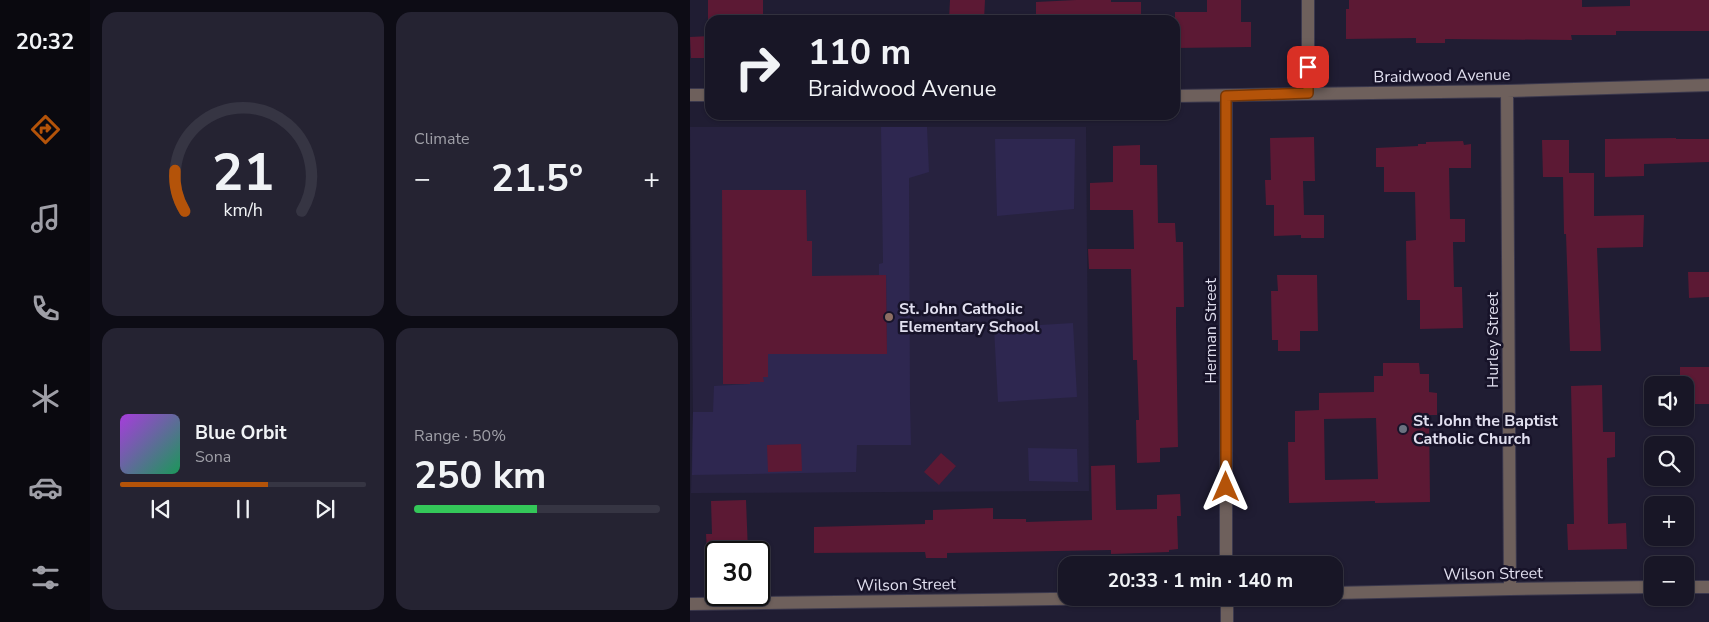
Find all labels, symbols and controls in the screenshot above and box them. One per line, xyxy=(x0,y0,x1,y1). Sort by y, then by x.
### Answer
text: 20:32 xyxy=(16,27,74,57)
text: 110 m xyxy=(808,29,911,76)
icon: right xyxy=(725,35,790,100)
pin xyxy=(1287,46,1329,88)
icon: arrive xyxy=(1294,53,1322,81)
street label: Braidwood Avenue xyxy=(1373,64,1511,88)
text: Braidwood Avenue xyxy=(808,74,996,104)
icon: directions xyxy=(28,112,63,147)
text: Climate xyxy=(414,128,469,150)
text: 21 xyxy=(212,137,274,208)
text: 21.5° xyxy=(491,153,583,204)
text: − xyxy=(414,160,431,198)
text: + xyxy=(643,160,660,198)
text: km/h xyxy=(223,198,263,222)
icon: music xyxy=(28,201,63,236)
street label: Herman Street xyxy=(1200,278,1222,384)
icon: phone xyxy=(28,291,63,326)
street label: Hurley Street xyxy=(1482,292,1504,388)
place label: St. John Catholic Elementary School xyxy=(899,298,1039,338)
marker: St. John Catholic Elementary School xyxy=(883,311,895,323)
map controls xyxy=(1644,376,1694,606)
button: sound xyxy=(1644,376,1694,426)
icon: climate xyxy=(28,381,63,416)
place label: St. John the Baptist Catholic Church xyxy=(1413,410,1558,450)
text: Blue Orbit xyxy=(195,420,286,446)
marker: St. John the Baptist Catholic Church xyxy=(1397,423,1409,435)
text: Range · 50% xyxy=(414,425,506,447)
button: search xyxy=(1644,436,1694,486)
text: Sona xyxy=(195,446,231,468)
text: 250 km xyxy=(414,450,546,501)
position arrow xyxy=(1199,460,1251,512)
icon: car xyxy=(28,470,63,505)
icon: previous xyxy=(147,495,175,523)
icon: pause xyxy=(229,495,257,523)
icon: next xyxy=(311,495,339,523)
button: + xyxy=(1644,496,1694,546)
speed limit sign: 30 xyxy=(705,541,770,606)
button: − xyxy=(1644,556,1694,606)
icon: filters xyxy=(28,560,63,595)
street label: Wilson Street xyxy=(1443,562,1543,586)
text: 20:33 · 1 min · 140 m xyxy=(1108,568,1293,594)
street label: Wilson Street xyxy=(856,573,956,597)

